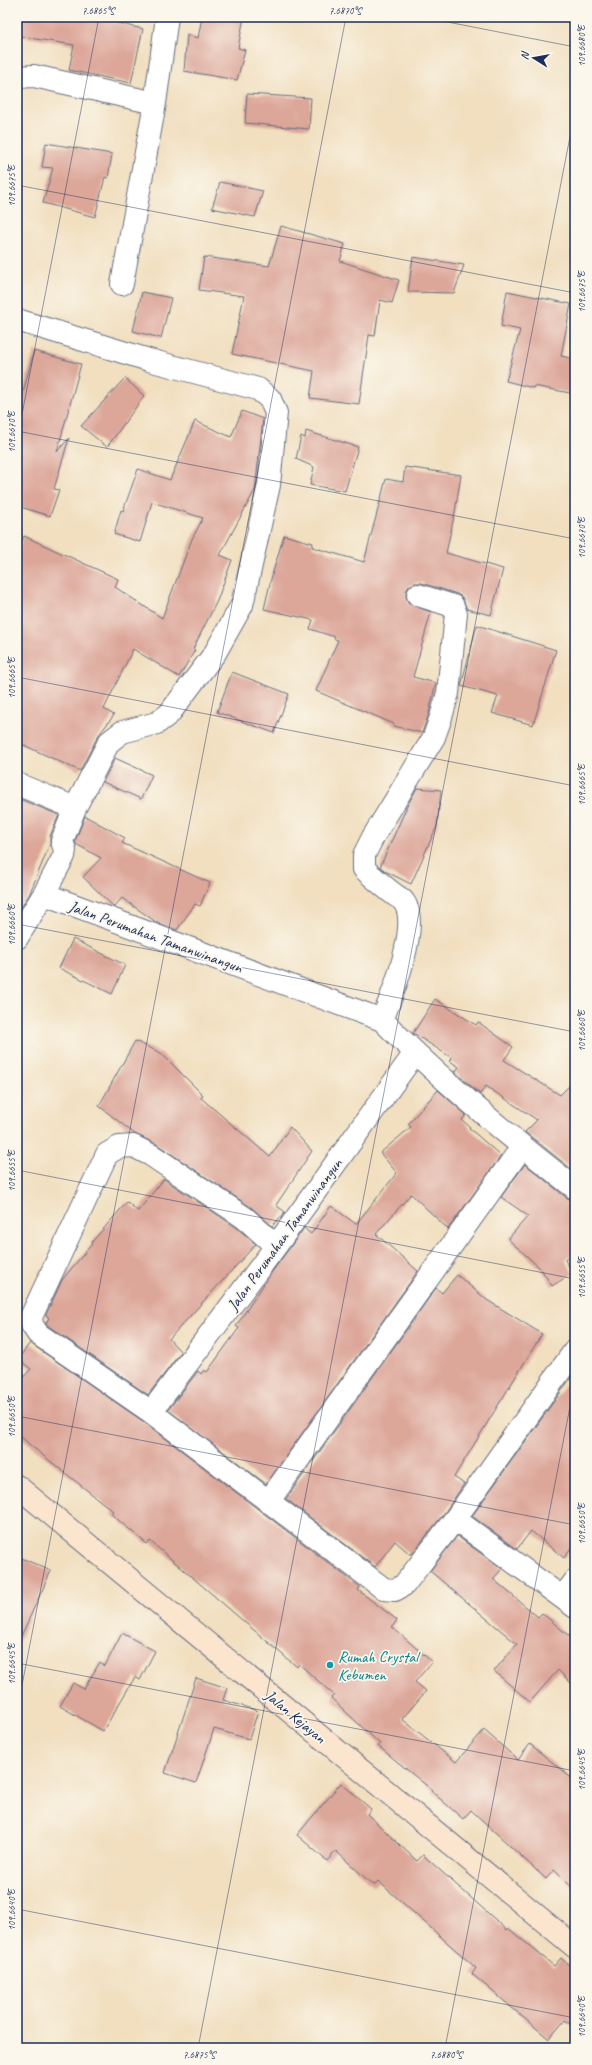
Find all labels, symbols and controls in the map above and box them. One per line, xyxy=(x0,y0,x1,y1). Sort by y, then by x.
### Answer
text: 7.6865°S xyxy=(82,4,116,17)
text: 7.6870°S xyxy=(329,4,363,17)
text: 109.6680°E xyxy=(575,23,588,67)
north arrow xyxy=(514,38,554,78)
text: N xyxy=(517,49,532,61)
text: 109.6675°E xyxy=(5,163,18,207)
text: 109.6675°E xyxy=(575,269,588,313)
text: 109.6670°E xyxy=(5,409,18,453)
text: 109.6670°E xyxy=(575,515,588,559)
text: 109.6665°E xyxy=(5,655,18,699)
text: 109.6665°E xyxy=(575,762,588,806)
street label: Jalan Perumahan Tamanwinangun xyxy=(65,896,246,978)
text: 109.6660°E xyxy=(5,902,18,946)
text: 109.6660°E xyxy=(575,1008,588,1052)
text: 109.6655°E xyxy=(5,1148,18,1192)
street label: Jalan Perumahan Tamanwinangun xyxy=(222,1154,347,1315)
text: 109.6655°E xyxy=(575,1255,588,1299)
text: 109.6650°E xyxy=(5,1394,18,1438)
text: 109.6650°E xyxy=(575,1501,588,1545)
text: 109.6645°E xyxy=(5,1641,18,1685)
place label: Rumah Crystal Kebumen xyxy=(338,1647,421,1685)
marker: Rumah Crystal Kebumen xyxy=(325,1660,335,1670)
street label: Jalan Kejayan xyxy=(260,1685,331,1749)
text: 109.6645°E xyxy=(575,1747,588,1791)
text: 109.6640°E xyxy=(5,1887,18,1931)
text: 109.6640°E xyxy=(575,1994,588,2038)
text: 7.6875°S xyxy=(183,2048,217,2061)
text: 7.6880°S xyxy=(430,2048,464,2061)

